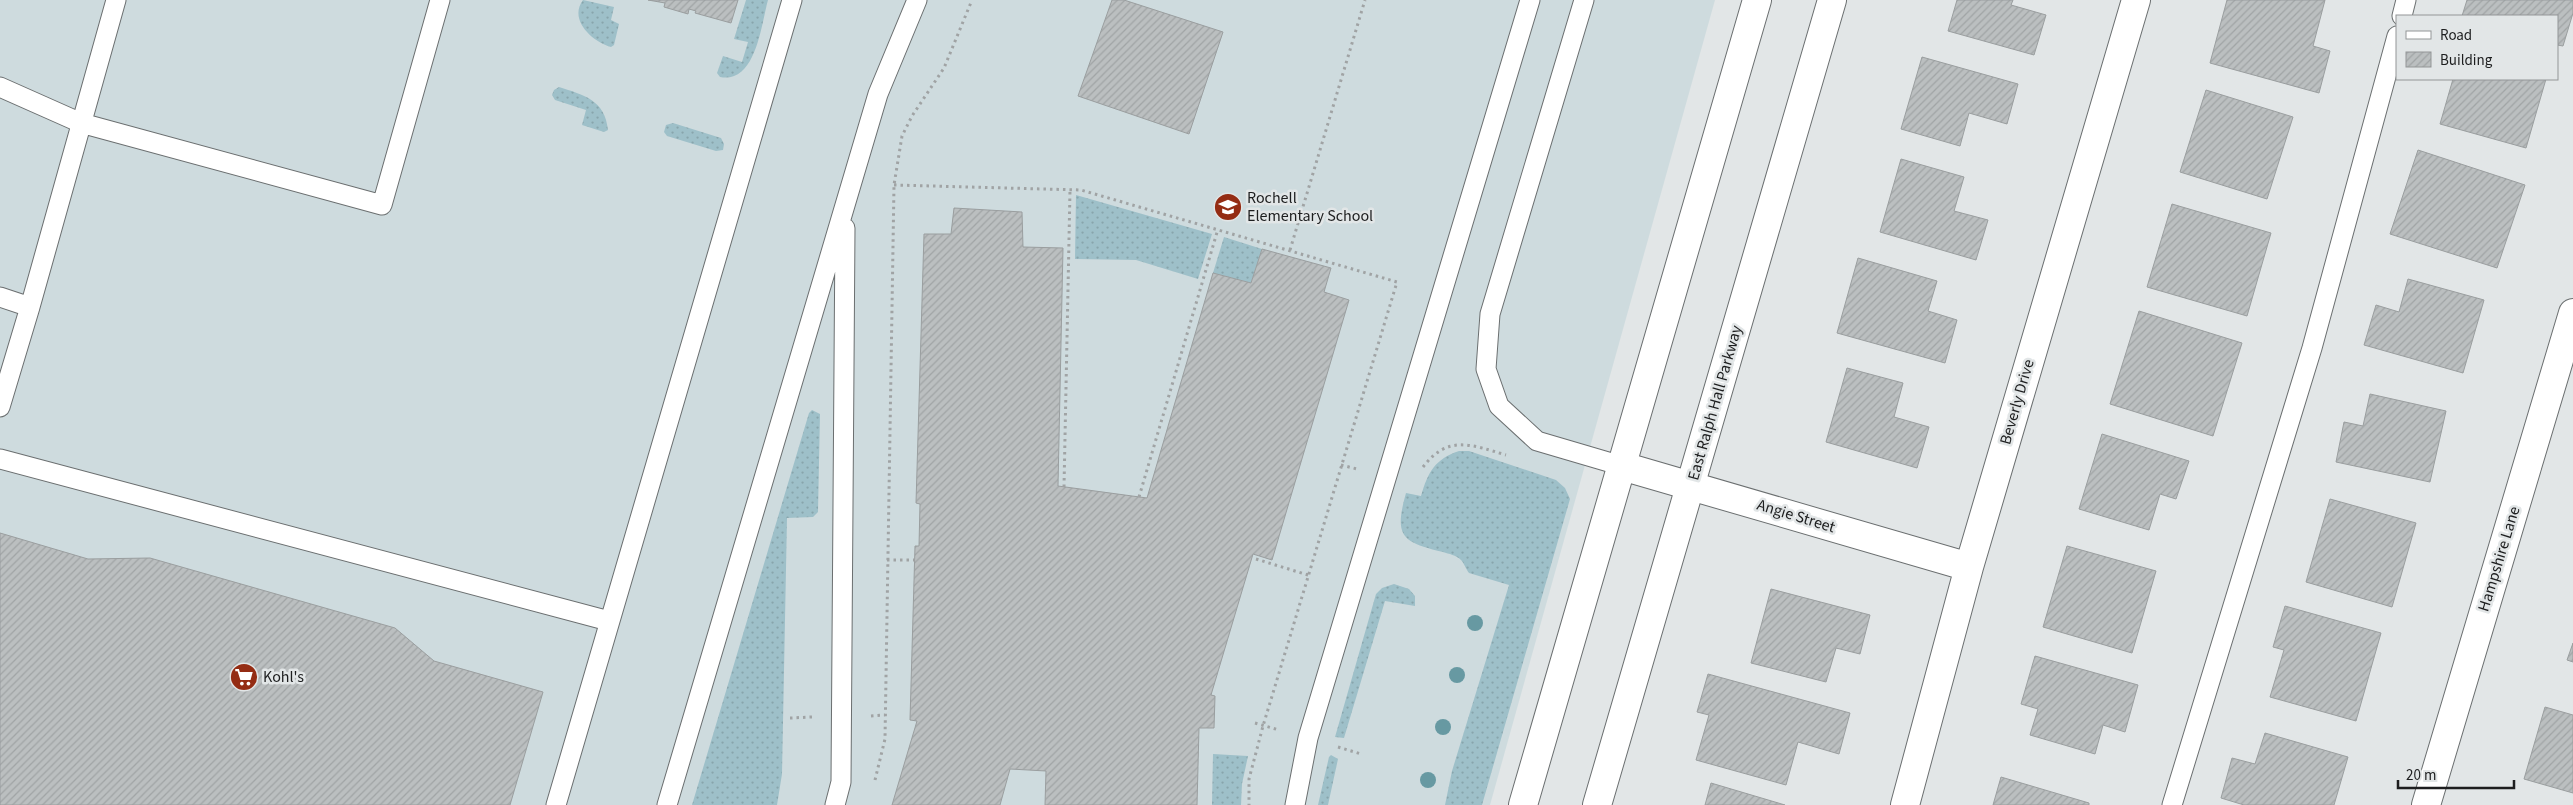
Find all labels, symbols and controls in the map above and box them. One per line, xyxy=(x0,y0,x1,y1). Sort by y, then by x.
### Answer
legend xyxy=(2396,15,2558,80)
text: Road xyxy=(2440,25,2472,46)
text: Building xyxy=(2440,50,2493,71)
place label: Rochell Elementary School xyxy=(1247,187,1373,227)
school or university icon: Rochell Elementary School xyxy=(1213,192,1243,222)
street label: East Ralph Hall Parkway xyxy=(1682,323,1748,483)
street label: Beverly Drive xyxy=(1994,357,2040,447)
street label: Angie Street xyxy=(1754,494,1838,538)
street label: Hampshire Lane xyxy=(2473,504,2525,614)
supermarket icon: Kohl's xyxy=(229,662,259,692)
place label: Kohl's xyxy=(263,666,304,688)
scale bar xyxy=(2398,758,2514,790)
text: 20 m xyxy=(2406,765,2436,786)

